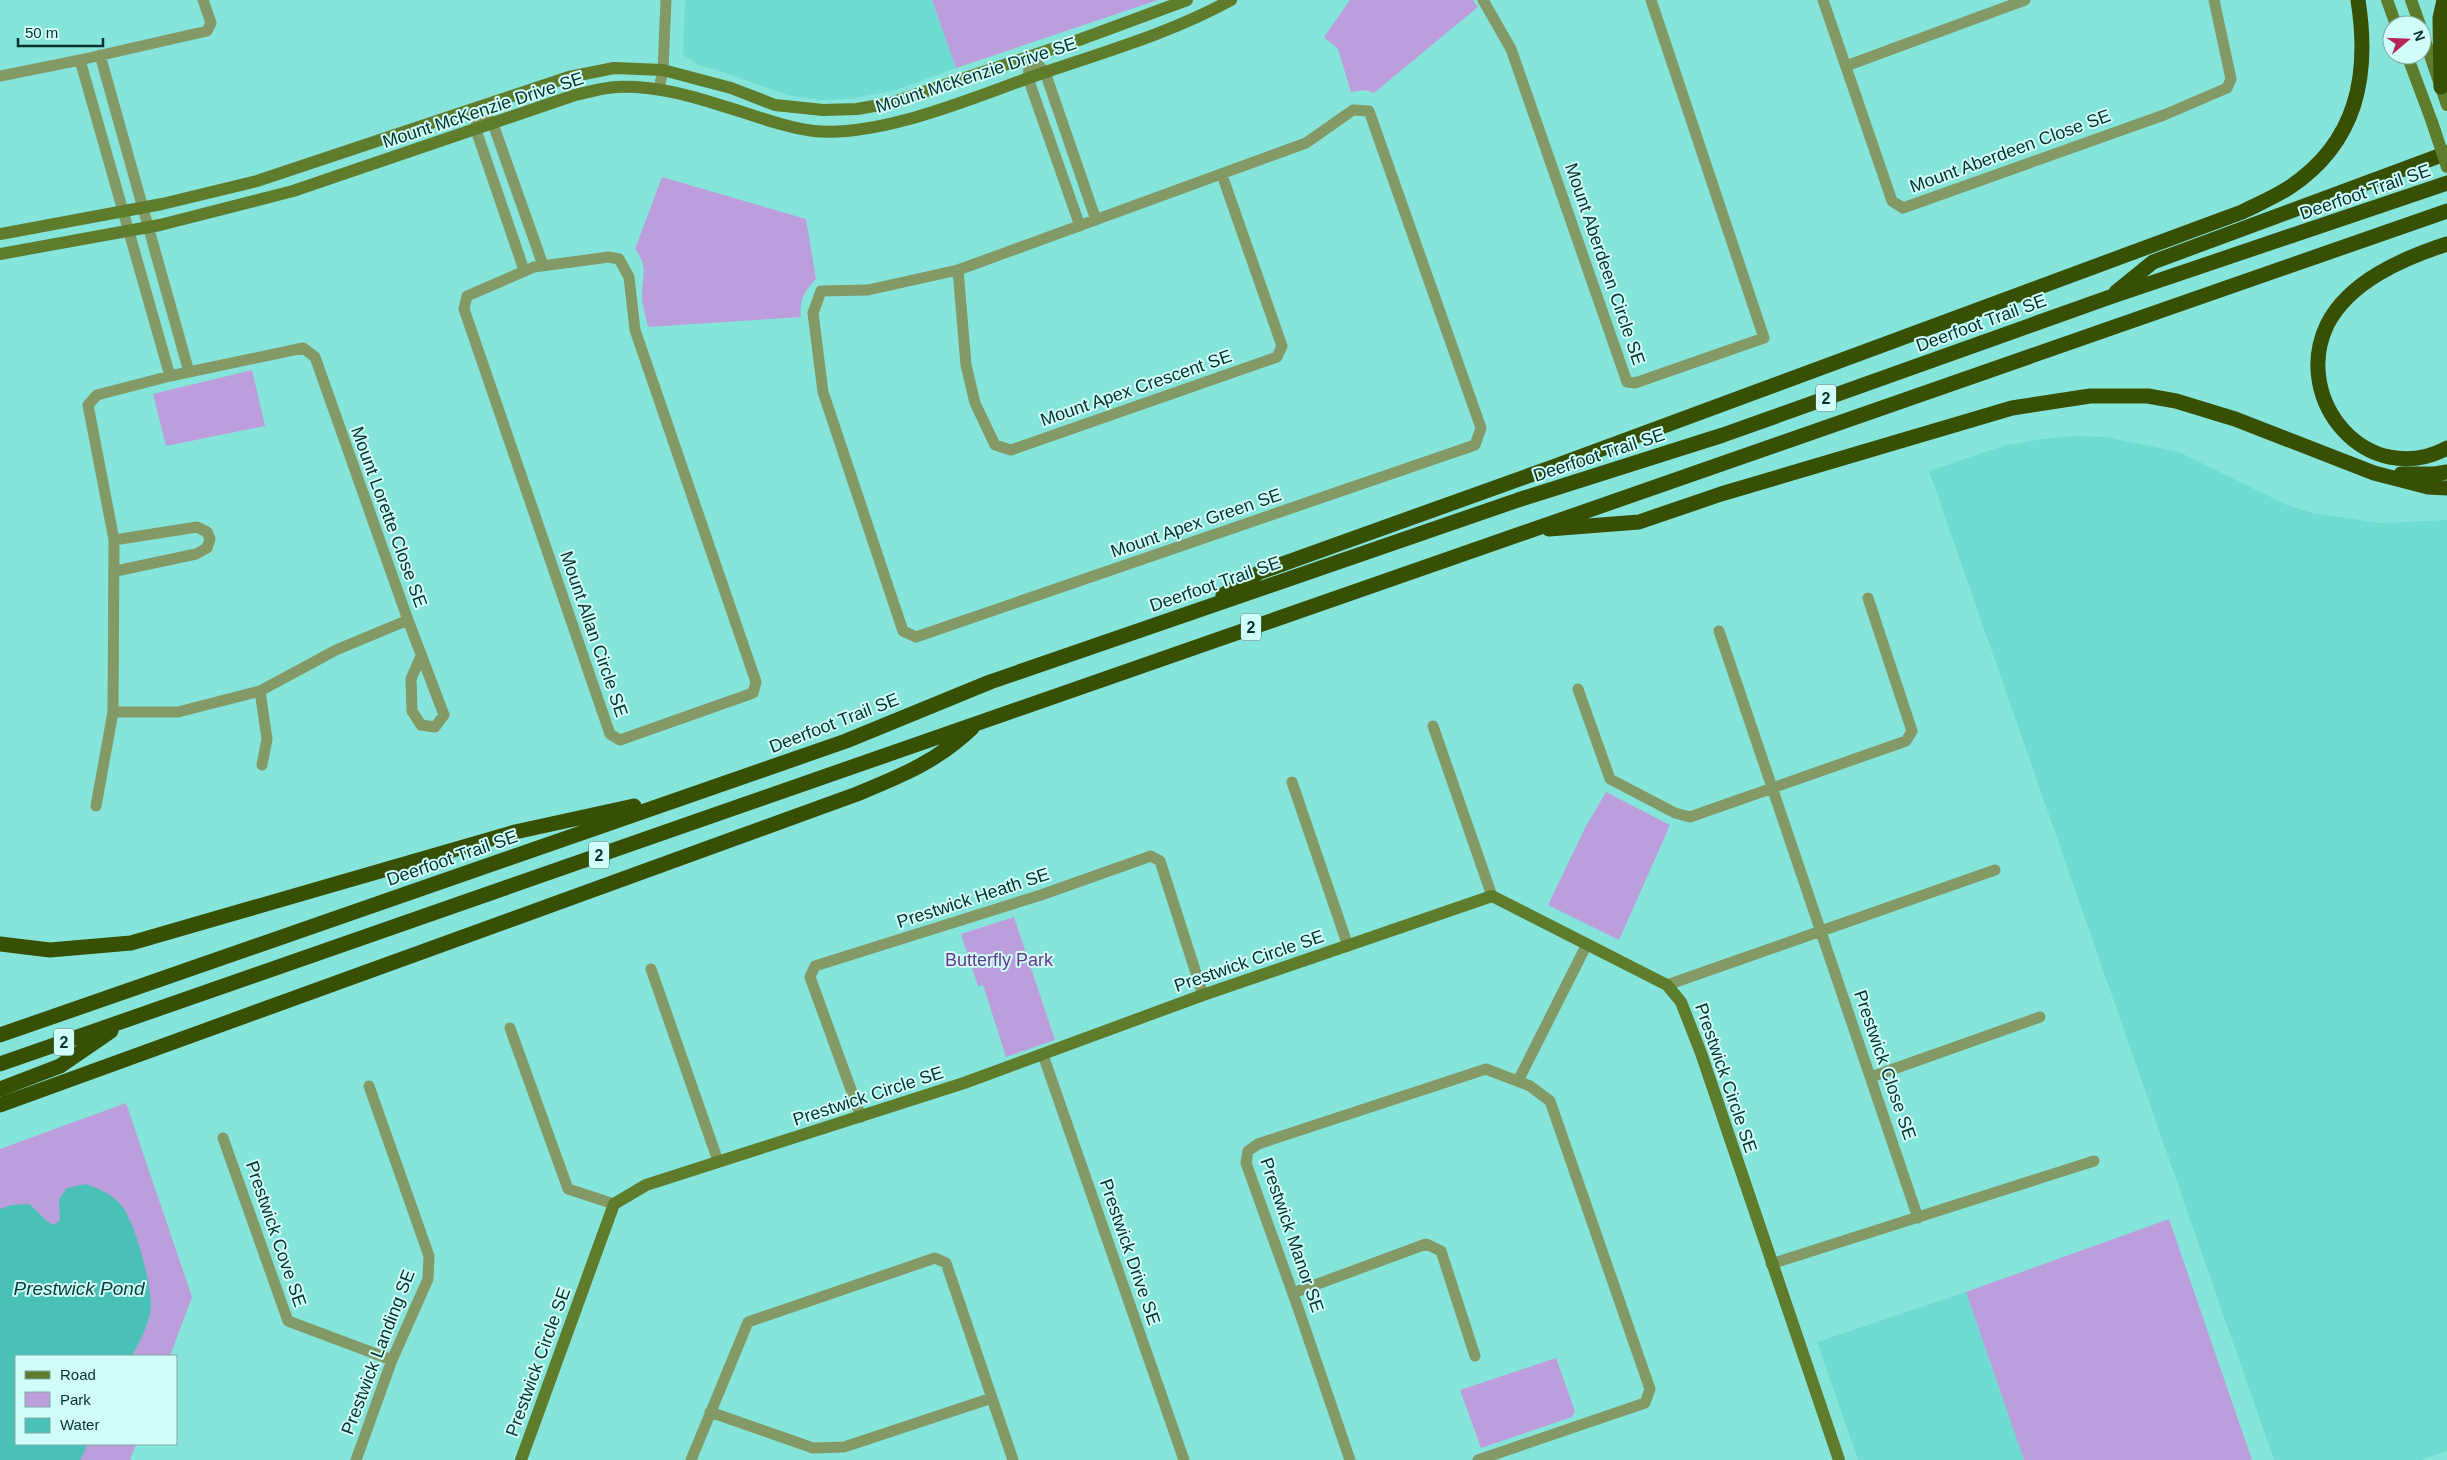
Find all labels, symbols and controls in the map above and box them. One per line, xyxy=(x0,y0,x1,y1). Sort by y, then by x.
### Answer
scale bar xyxy=(18,15,102,47)
north arrow xyxy=(2382,15,2432,65)
text: 50 m xyxy=(25,24,58,41)
text: N xyxy=(2410,28,2429,43)
street label: Mount McKenzie Drive SE xyxy=(873,33,1079,117)
street label: Mount McKenzie Drive SE xyxy=(380,68,586,152)
street label: Mount Aberdeen Close SE xyxy=(1907,105,2113,197)
street label: Mount Aberdeen Circle SE xyxy=(1561,160,1649,368)
street label: Deerfoot Trail SE xyxy=(2297,160,2433,224)
street label: Deerfoot Trail SE xyxy=(1913,290,2049,356)
street label: Mount Apex Crescent SE xyxy=(1038,346,1234,430)
road number: 2 xyxy=(1816,384,1836,412)
street label: Mount Lorette Close SE xyxy=(347,424,431,610)
street label: Deerfoot Trail SE xyxy=(1531,424,1667,486)
street label: Mount Apex Green SE xyxy=(1108,484,1284,562)
street label: Mount Allan Circle SE xyxy=(556,548,632,720)
street label: Deerfoot Trail SE xyxy=(1147,552,1283,616)
road number: 2 xyxy=(1241,614,1261,640)
street label: Deerfoot Trail SE xyxy=(766,689,902,757)
street label: Deerfoot Trail SE xyxy=(384,826,520,890)
road number: 2 xyxy=(589,842,609,868)
street label: Prestwick Heath SE xyxy=(894,864,1052,932)
street label: Prestwick Circle SE xyxy=(1172,926,1326,996)
park label: Butterfly Park xyxy=(945,950,1054,970)
street label: Prestwick Close SE xyxy=(1850,987,1920,1143)
street label: Prestwick Circle SE xyxy=(1691,1001,1761,1155)
road number: 2 xyxy=(54,1028,74,1056)
street label: Prestwick Circle SE xyxy=(790,1062,946,1130)
street label: Prestwick Manor SE xyxy=(1256,1155,1328,1315)
street label: Prestwick Cove SE xyxy=(242,1158,310,1310)
street label: Prestwick Drive SE xyxy=(1096,1176,1164,1328)
street label: Prestwick Landing SE xyxy=(337,1267,419,1437)
water label: Prestwick Pond xyxy=(14,1278,146,1299)
street label: Prestwick Circle SE xyxy=(502,1285,574,1439)
legend xyxy=(15,1355,178,1445)
text: Road xyxy=(60,1366,96,1383)
text: Park xyxy=(60,1391,91,1408)
text: Water xyxy=(60,1416,99,1433)

